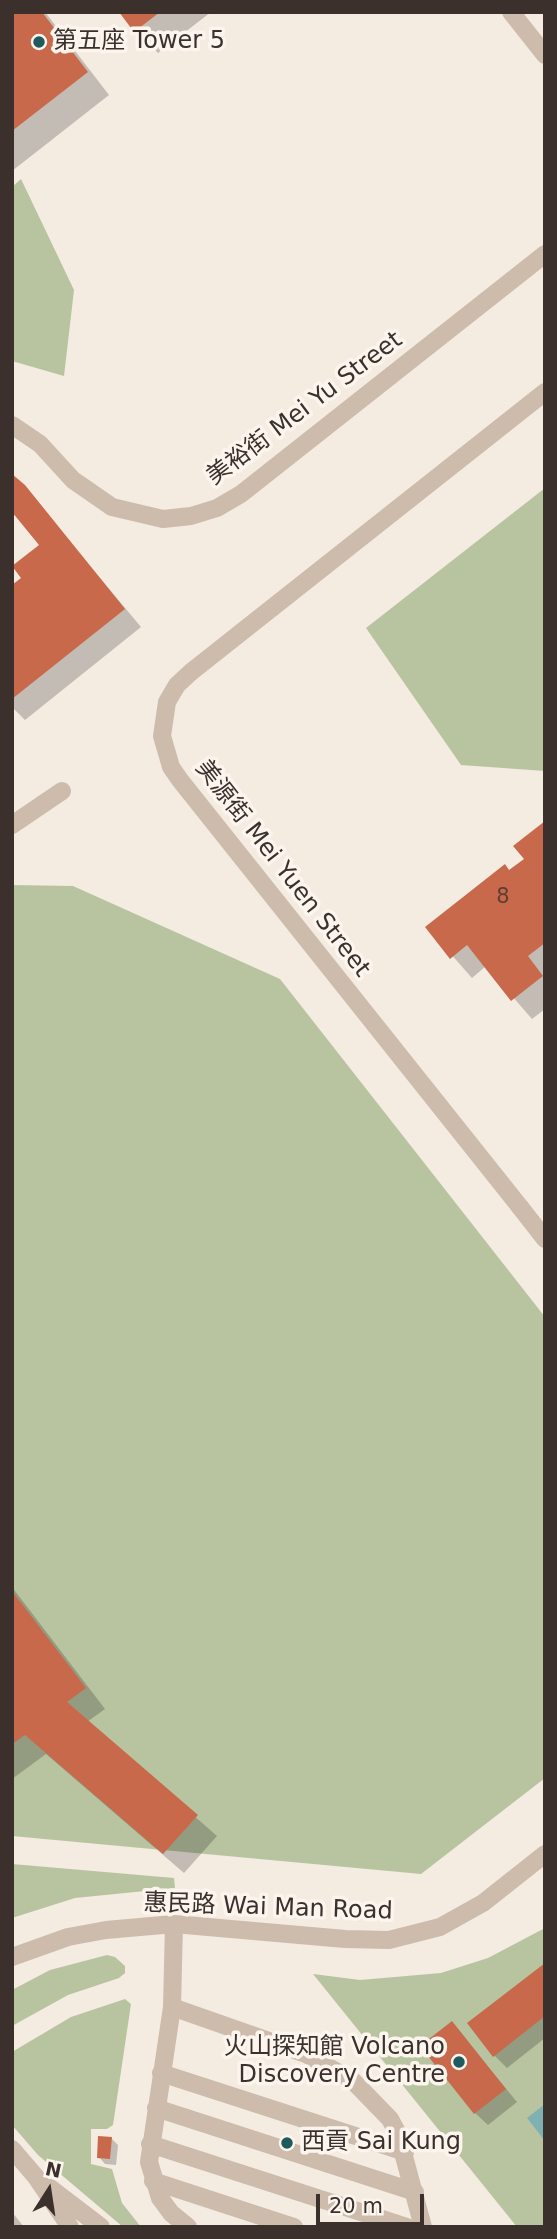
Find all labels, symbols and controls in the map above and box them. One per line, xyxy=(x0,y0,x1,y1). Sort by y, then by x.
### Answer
place label: 第五座 Tower 5 xyxy=(53,28,225,56)
marker: 第五座 Tower 5 xyxy=(31,34,47,50)
street label: 美裕街 Mei Yu Street xyxy=(202,326,408,492)
street label: 美源街 Mei Yuen Street xyxy=(188,755,376,983)
house number: 8 xyxy=(496,885,510,911)
street label: 惠民路 Wai Man Road xyxy=(143,1889,393,1927)
place label: 火山探知館 Volcano Discovery Centre xyxy=(224,2034,445,2090)
marker: 火山探知館 Volcano Discovery Centre xyxy=(451,2054,467,2070)
place label: 西貢 Sai Kung xyxy=(301,2129,461,2157)
marker: 西貢 Sai Kung xyxy=(279,2135,295,2151)
north arrow xyxy=(14,2155,84,2225)
text: N xyxy=(43,2157,63,2182)
scale bar xyxy=(319,2180,428,2224)
text: 20 m xyxy=(329,2194,383,2218)

